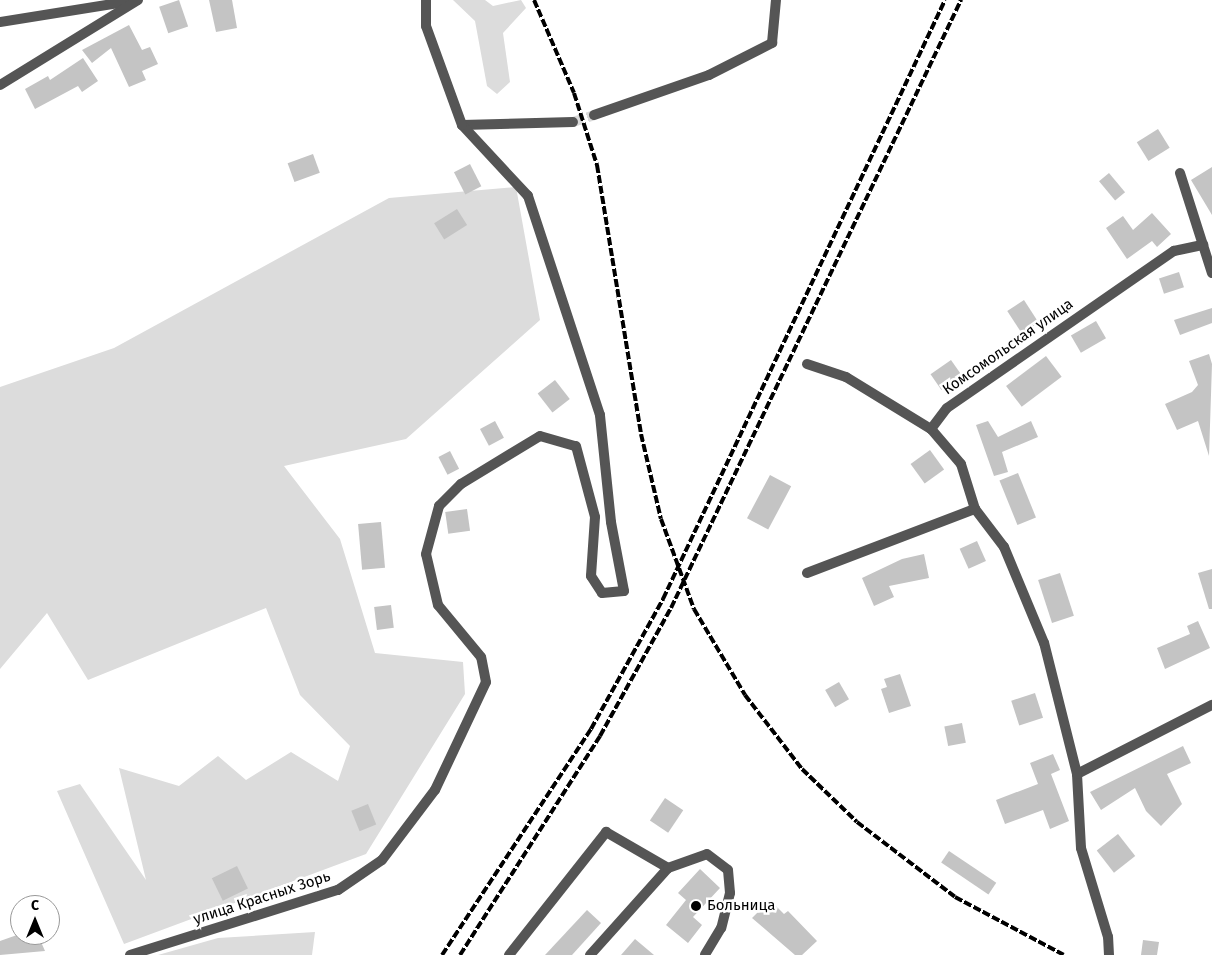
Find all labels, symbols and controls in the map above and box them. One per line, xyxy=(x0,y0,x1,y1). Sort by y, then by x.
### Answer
street label: Комсомольская улица xyxy=(939,295,1077,399)
street label: улица Красных Зорь xyxy=(191,867,333,929)
north arrow xyxy=(10,895,60,945)
text: С xyxy=(31,897,39,914)
place label: Больница xyxy=(707,897,776,915)
marker: Больница xyxy=(689,899,703,913)

